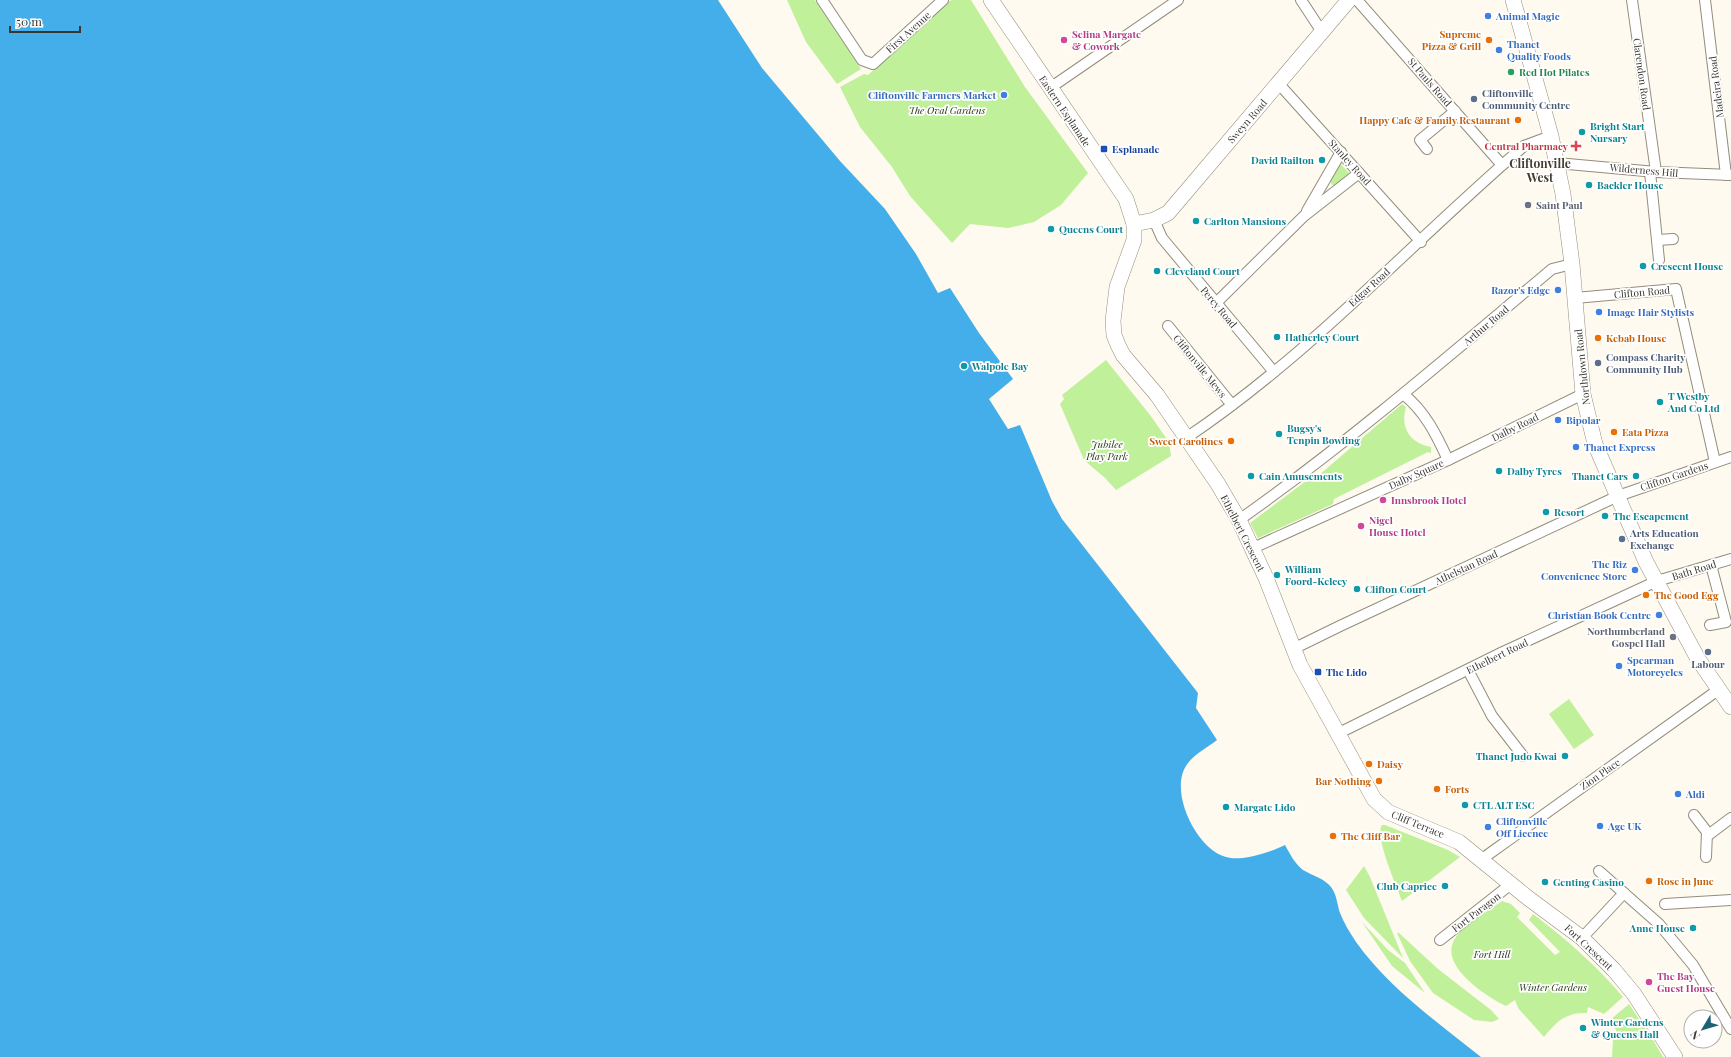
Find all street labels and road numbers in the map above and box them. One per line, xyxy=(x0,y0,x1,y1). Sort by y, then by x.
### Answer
street label: First Avenue xyxy=(882,8,934,56)
street label: Clarendon Road xyxy=(1630,37,1654,111)
street label: St Pauls Road xyxy=(1405,55,1455,110)
street label: Madeira Road xyxy=(1705,55,1727,119)
street label: Eastern Esplanade xyxy=(1036,73,1094,149)
street label: Sweyn Road xyxy=(1224,96,1270,146)
street label: Stanley Road xyxy=(1326,136,1375,188)
street label: Wilderness Hill xyxy=(1608,160,1679,180)
street label: Edgar Road xyxy=(1345,264,1393,309)
street label: Percy Road xyxy=(1198,283,1241,331)
street label: Clifton Road xyxy=(1613,283,1671,301)
street label: Arthur Road xyxy=(1459,302,1512,349)
street label: Northdown Road xyxy=(1571,328,1593,406)
street label: Cliftonville Mews xyxy=(1170,331,1230,401)
street label: Dalby Road xyxy=(1489,410,1541,444)
street label: Dalby Square xyxy=(1386,456,1446,492)
street label: Clifton Gardens xyxy=(1638,458,1710,494)
street label: Ethelbert Crescent xyxy=(1218,492,1269,574)
street label: Athelstan Road xyxy=(1431,546,1500,588)
street label: Bath Road xyxy=(1670,557,1718,583)
street label: Ethelbert Road xyxy=(1464,635,1530,677)
street label: Zion Place xyxy=(1577,755,1623,793)
street label: Cliff Terrace xyxy=(1389,807,1447,841)
street label: Fort Paragon xyxy=(1449,889,1503,935)
street label: Fort Crescent xyxy=(1562,921,1617,973)

